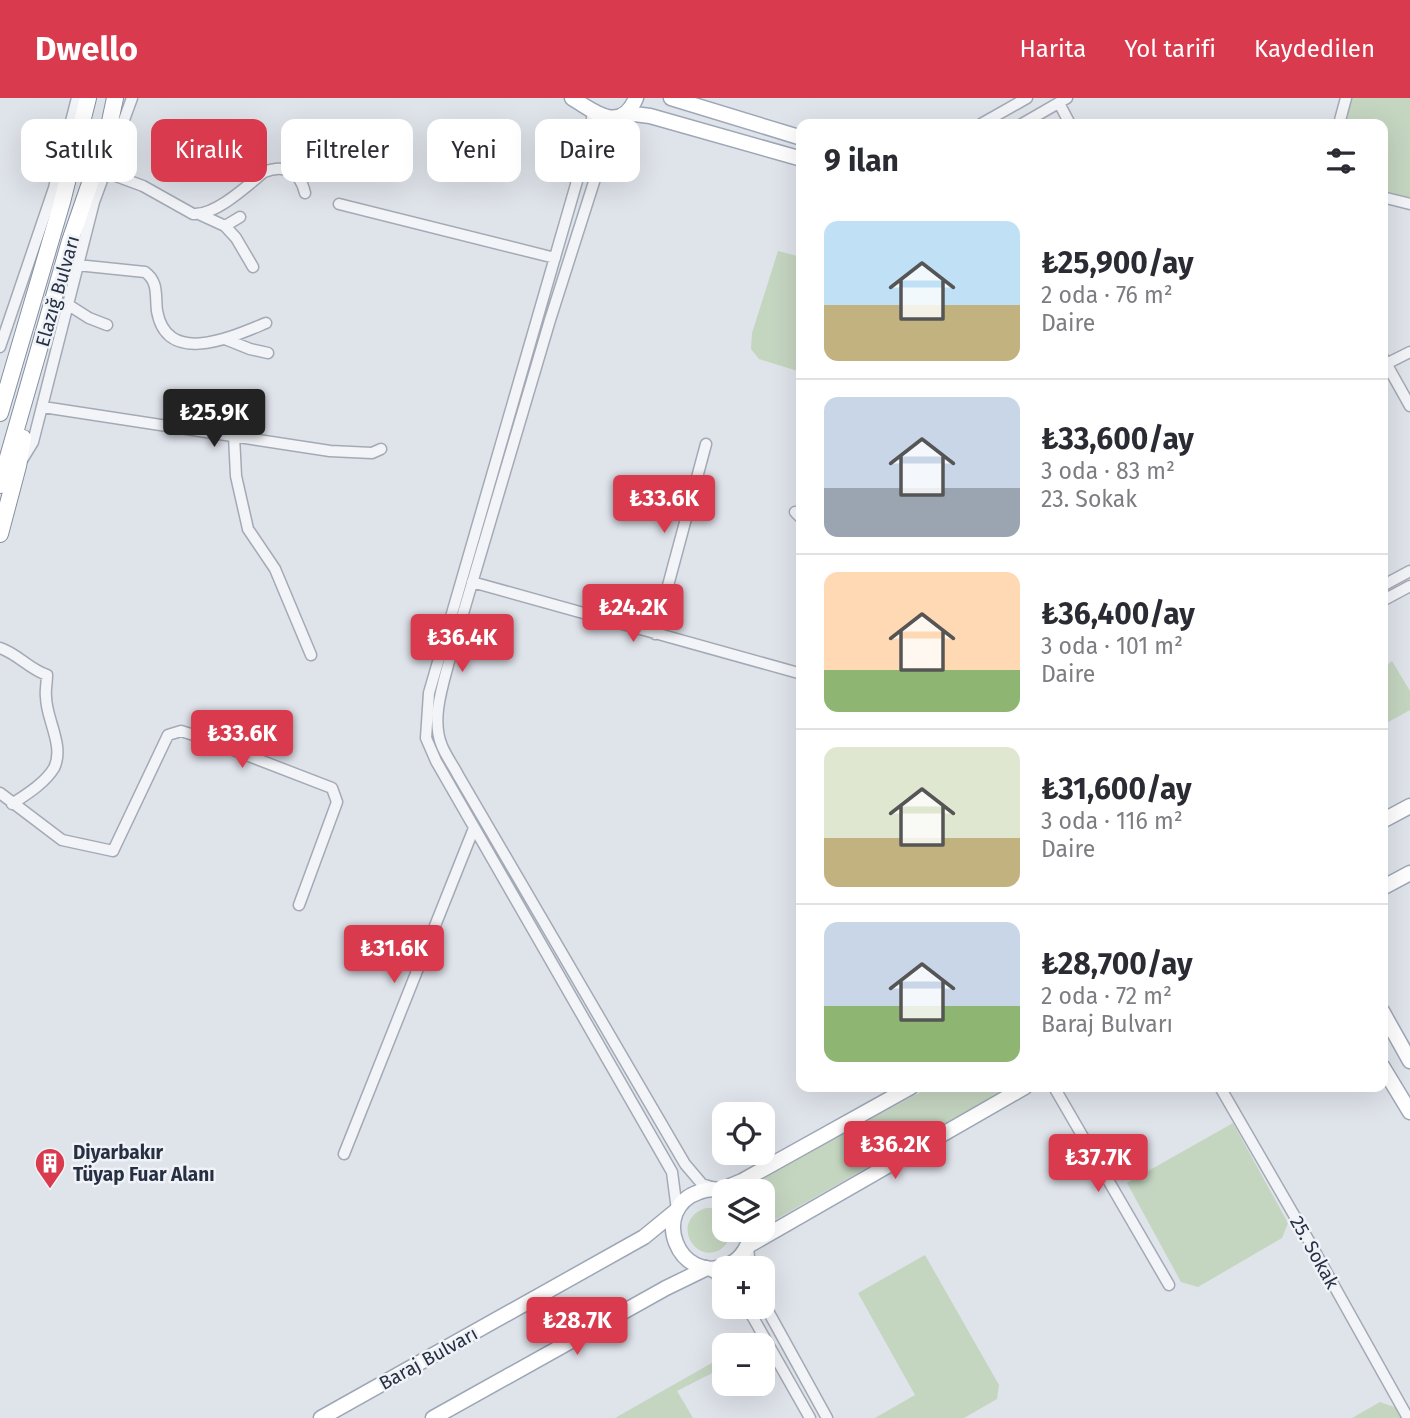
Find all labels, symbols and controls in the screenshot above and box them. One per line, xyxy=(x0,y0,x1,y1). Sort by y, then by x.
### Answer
text: Dwello xyxy=(35,29,138,69)
text: Harita xyxy=(1019,35,1086,63)
text: Yol tarifi xyxy=(1124,35,1216,63)
text: Kaydedilen xyxy=(1254,35,1375,63)
chip: Satılık xyxy=(21,119,137,182)
chip: Kiralık xyxy=(151,119,267,182)
chip: Filtreler xyxy=(281,119,413,182)
chip: Yeni xyxy=(427,119,521,182)
chip: Daire xyxy=(535,119,640,182)
icon: filters xyxy=(1322,142,1360,180)
text: 9 ilan xyxy=(824,143,899,179)
street label: Elazığ Bulvarı xyxy=(31,233,84,349)
text: ₺25,900/ay xyxy=(1041,245,1194,281)
icon: home xyxy=(880,249,964,333)
text: 2 oda · 76 m² xyxy=(1041,281,1173,309)
text: Daire xyxy=(1041,309,1095,337)
pin: ₺25.9K xyxy=(157,390,271,449)
text: ₺25.9K xyxy=(179,398,249,426)
text: ₺33,600/ay xyxy=(1041,421,1194,457)
icon: home xyxy=(880,425,964,509)
text: 3 oda · 83 m² xyxy=(1041,457,1175,485)
pin: ₺33.6K xyxy=(607,476,721,535)
text: ₺33.6K xyxy=(629,484,699,512)
text: 23. Sokak xyxy=(1041,485,1137,513)
pin: ₺24.2K xyxy=(576,584,690,644)
text: ₺24.2K xyxy=(598,593,668,621)
text: ₺36,400/ay xyxy=(1041,596,1195,632)
icon: home xyxy=(880,600,964,684)
pin: ₺36.4K xyxy=(405,614,519,674)
text: ₺36.4K xyxy=(427,623,497,651)
text: 3 oda · 101 m² xyxy=(1041,632,1183,660)
text: Daire xyxy=(1041,660,1095,688)
pin: ₺33.6K xyxy=(185,710,299,770)
text: ₺33.6K xyxy=(207,719,277,747)
text: ₺31,600/ay xyxy=(1041,771,1192,807)
icon: home xyxy=(880,775,964,859)
text: 3 oda · 116 m² xyxy=(1041,807,1183,835)
text: Daire xyxy=(1041,835,1095,863)
pin: ₺31.6K xyxy=(337,926,451,985)
text: ₺31.6K xyxy=(360,934,428,962)
text: ₺28,700/ay xyxy=(1041,946,1192,982)
icon: home xyxy=(880,950,964,1034)
text: 2 oda · 72 m² xyxy=(1041,982,1172,1010)
text: Baraj Bulvarı xyxy=(1041,1010,1173,1038)
map controls xyxy=(712,1102,775,1396)
button: locate xyxy=(712,1102,775,1165)
pin: ₺36.2K xyxy=(838,1122,952,1181)
text: ₺36.2K xyxy=(860,1130,930,1158)
pin: ₺37.7K xyxy=(1041,1134,1155,1194)
place label: Diyarbakır Tüyap Fuar Alanı xyxy=(73,1141,215,1186)
text: ₺37.7K xyxy=(1065,1143,1131,1171)
building icon: Diyarbakır Tüyap Fuar Alanı xyxy=(33,1146,67,1190)
button: layers xyxy=(712,1179,775,1242)
street label: 25. Sokak xyxy=(1285,1212,1344,1293)
button: + xyxy=(712,1256,775,1319)
pin: ₺28.7K xyxy=(520,1298,634,1357)
text: ₺28.7K xyxy=(542,1306,612,1334)
street label: Baraj Bulvarı xyxy=(375,1322,482,1395)
button: − xyxy=(712,1333,775,1396)

